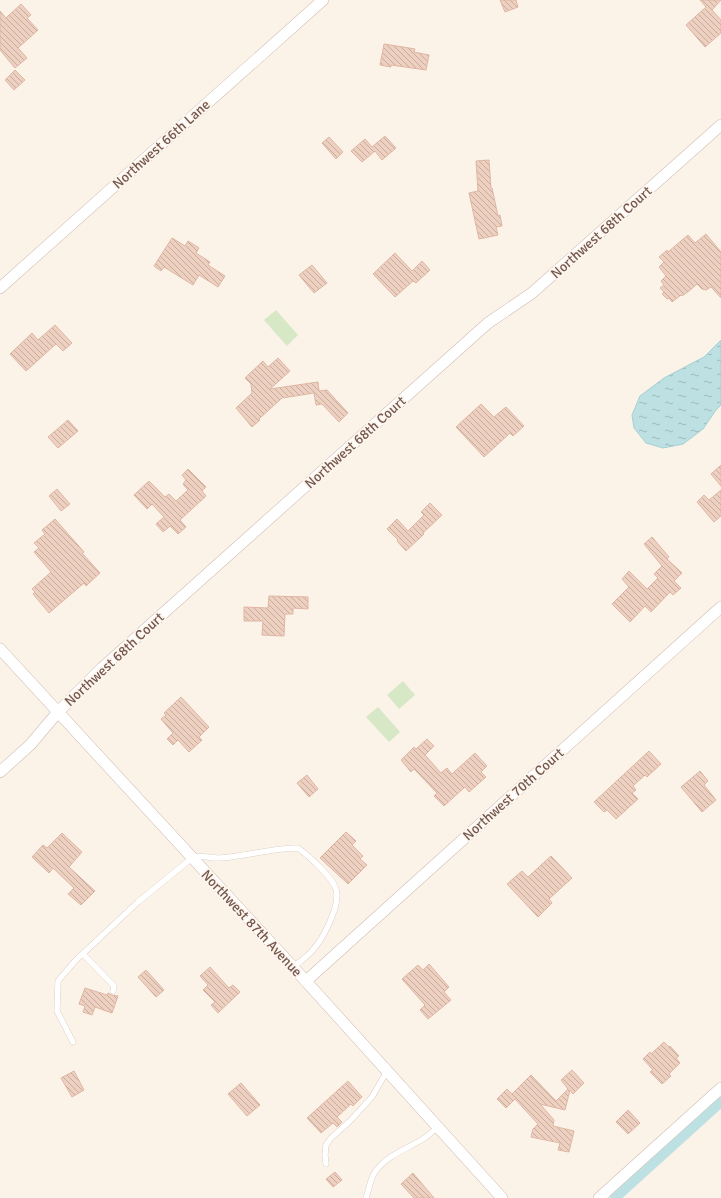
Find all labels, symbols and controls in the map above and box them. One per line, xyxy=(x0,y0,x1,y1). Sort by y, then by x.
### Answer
street label: Northwest 66th Lane xyxy=(109,96,214,193)
street label: Northwest 68th Court xyxy=(547,183,655,282)
street label: Northwest 68th Court xyxy=(301,393,409,492)
street label: Northwest 68th Court xyxy=(61,609,168,710)
street label: Northwest 70th Court xyxy=(459,745,567,844)
street label: Northwest 87th Avenue xyxy=(198,866,306,980)

